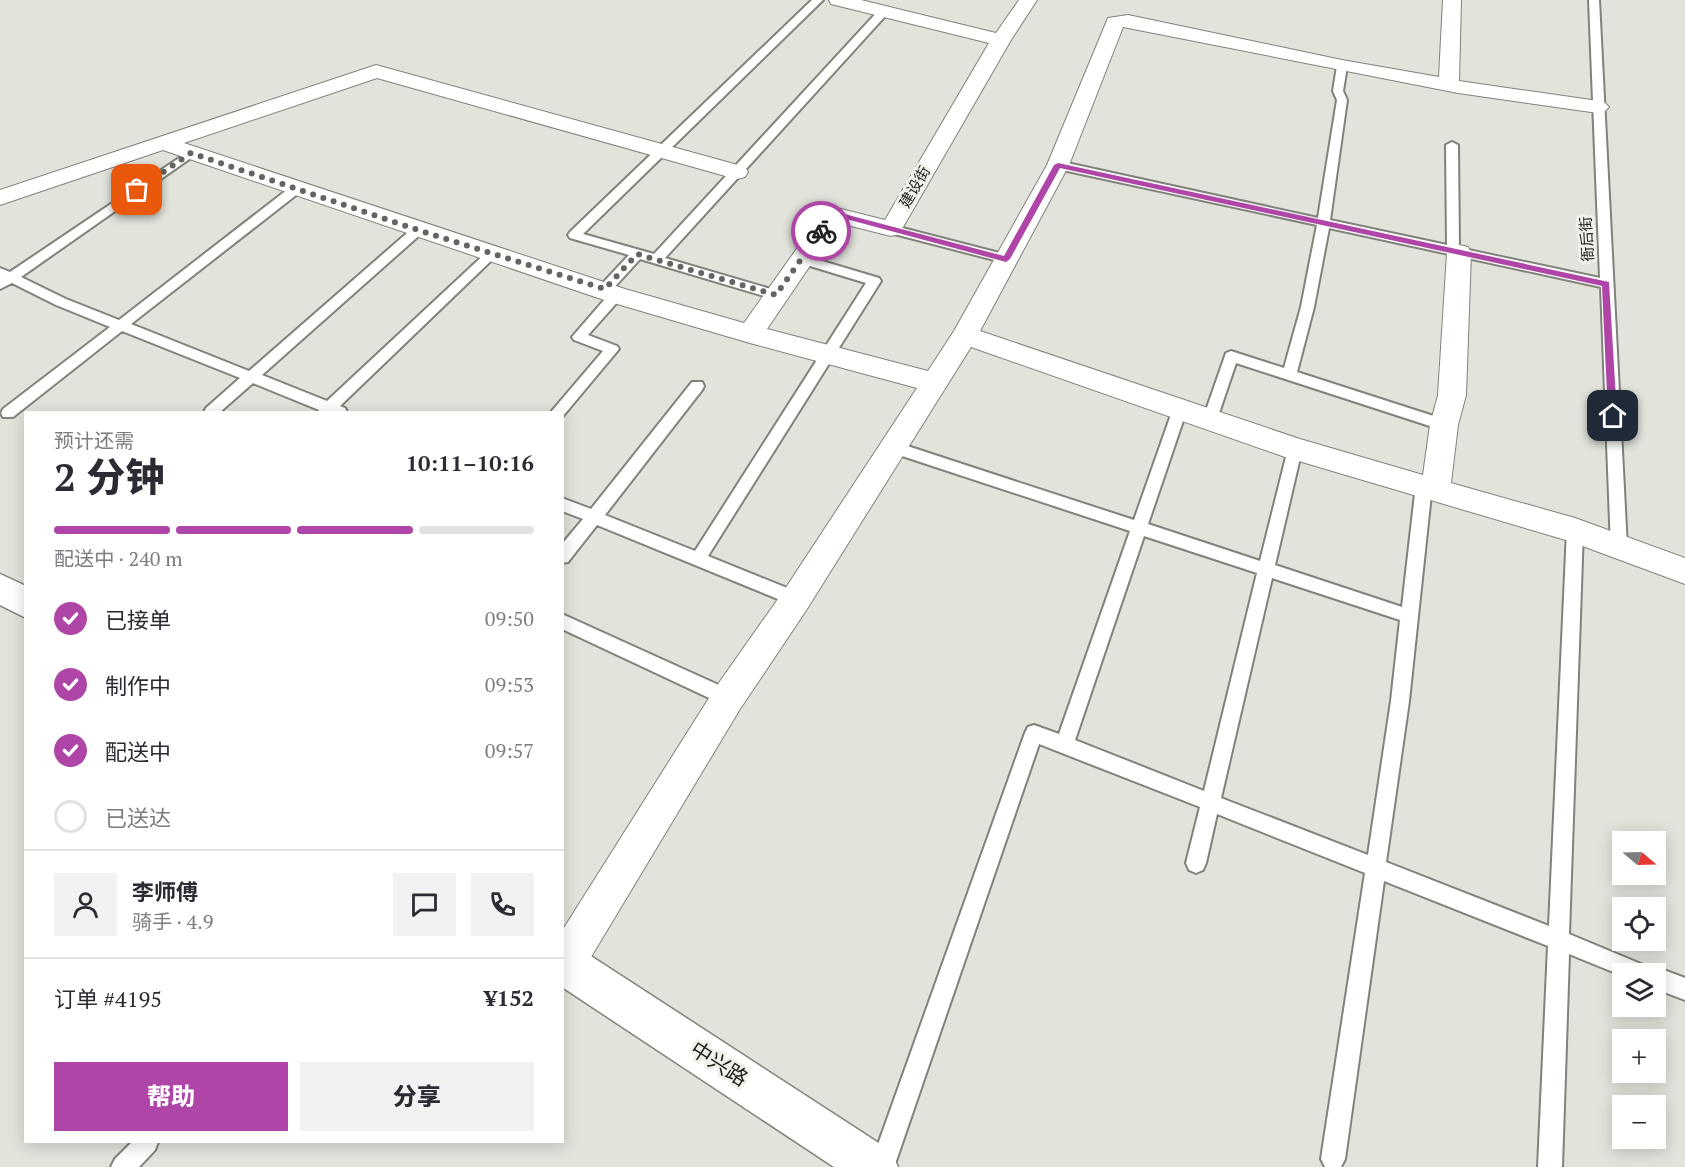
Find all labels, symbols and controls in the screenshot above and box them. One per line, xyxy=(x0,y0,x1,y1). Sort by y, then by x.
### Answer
street label: 建设街 xyxy=(894,162,934,211)
pin xyxy=(111,164,162,215)
icon: bag xyxy=(120,173,153,206)
courier xyxy=(791,201,851,261)
icon: bike xyxy=(805,215,838,248)
street label: 衙后街 xyxy=(1575,216,1597,262)
pin xyxy=(1587,390,1638,441)
icon: home xyxy=(1596,399,1629,432)
text: 预计还需 xyxy=(54,427,134,454)
text: 10:11–10:16 xyxy=(406,448,534,477)
text: 2 分钟 xyxy=(54,450,165,502)
text: 配送中 · 240 m xyxy=(54,545,183,572)
icon: check xyxy=(54,602,87,635)
text: 已接单 xyxy=(105,605,171,634)
text: 09:50 xyxy=(485,605,534,632)
icon: check xyxy=(54,668,87,701)
text: 制作中 xyxy=(105,671,171,700)
text: 09:53 xyxy=(485,671,534,698)
icon: check xyxy=(54,734,87,767)
text: 配送中 xyxy=(105,737,171,766)
text: 09:57 xyxy=(485,737,534,764)
text: 已送达 xyxy=(105,803,171,832)
north arrow xyxy=(1612,831,1666,885)
map controls xyxy=(1612,831,1666,1149)
button: person xyxy=(54,873,117,936)
button: chat xyxy=(393,873,456,936)
button: phone xyxy=(471,873,534,936)
text: 李师傅 xyxy=(132,877,198,906)
button: locate xyxy=(1612,897,1666,951)
text: 骑手 · 4.9 xyxy=(132,908,213,935)
button: layers xyxy=(1612,963,1666,1017)
text: ¥152 xyxy=(484,983,534,1012)
text: 订单 #4195 xyxy=(54,984,162,1013)
button: + xyxy=(1612,1029,1666,1083)
street label: 中兴路 xyxy=(686,1034,754,1092)
button: 帮助 xyxy=(54,1062,288,1131)
button: 分享 xyxy=(300,1062,534,1131)
button: − xyxy=(1612,1095,1666,1149)

